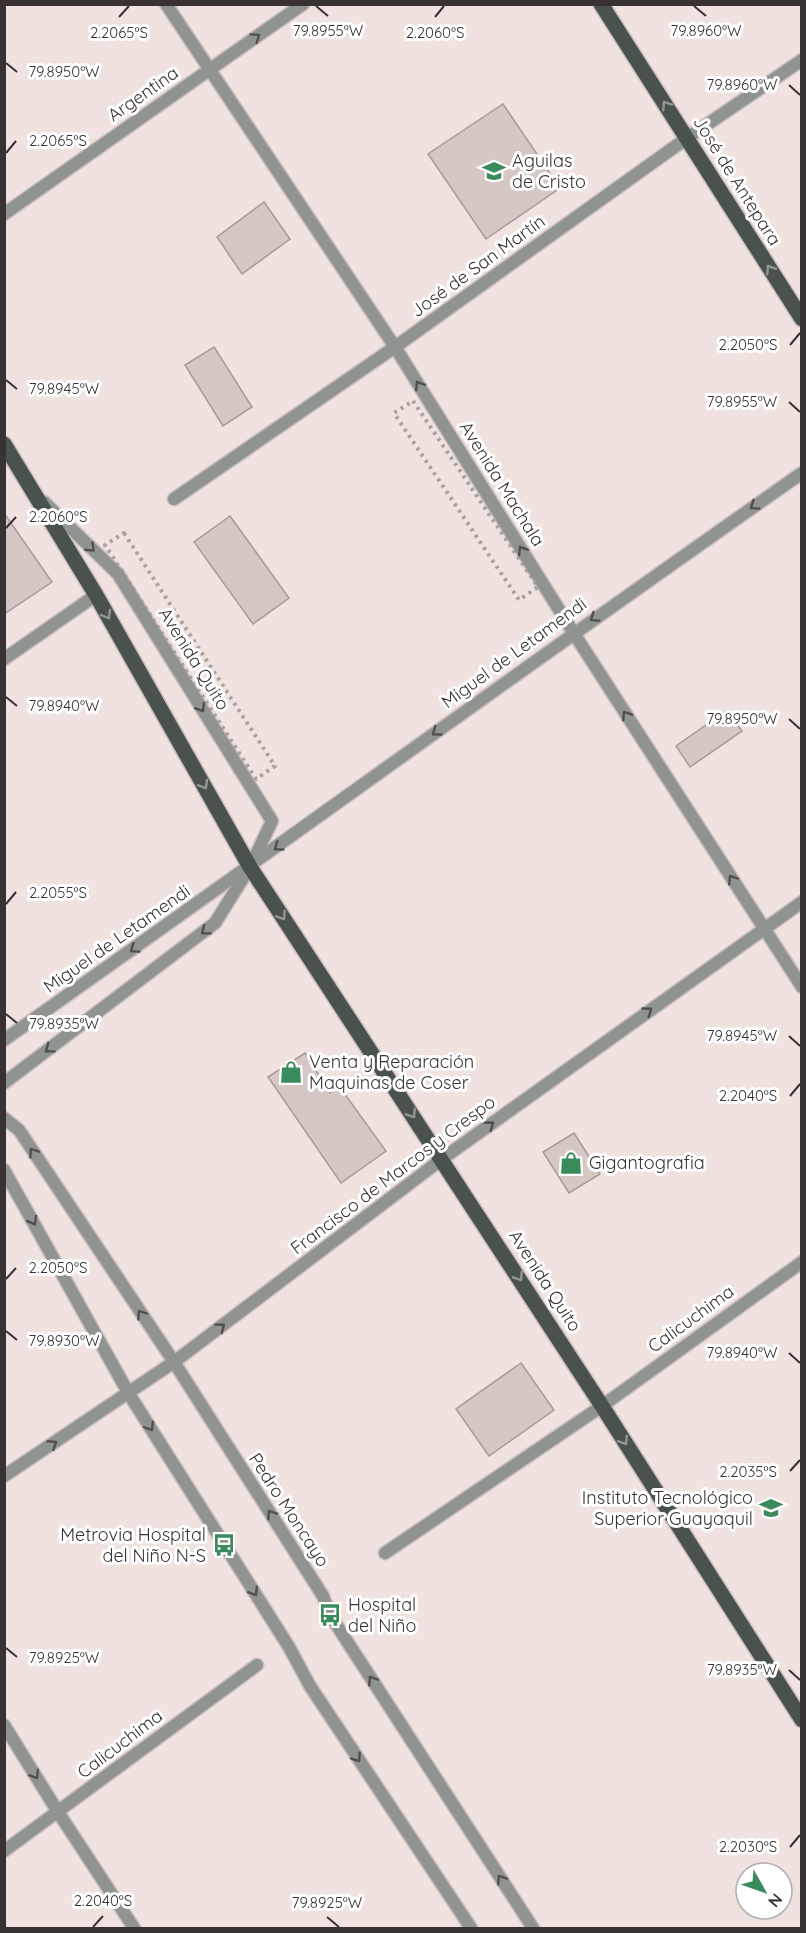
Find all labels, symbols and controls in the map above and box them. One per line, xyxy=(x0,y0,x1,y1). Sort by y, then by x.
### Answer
text: 79.8955°W xyxy=(293,21,364,40)
text: 79.8960°W xyxy=(670,21,742,40)
text: 2.2065°S xyxy=(90,23,148,42)
text: 2.2060°S xyxy=(406,23,464,42)
one-way arrow xyxy=(250,33,261,44)
street label: Argentina xyxy=(103,61,182,126)
text: 79.8950°W xyxy=(28,62,100,81)
text: 79.8960°W xyxy=(706,75,778,94)
one-way arrow xyxy=(661,101,673,111)
street label: José de Antepara xyxy=(688,112,786,250)
text: 2.2065°S xyxy=(29,131,87,150)
place label: Aguilas de Cristo xyxy=(512,149,586,193)
school or university icon: Aguilas de Cristo xyxy=(481,158,507,184)
street label: José de San Martín xyxy=(406,209,549,322)
one-way arrow xyxy=(767,265,778,276)
text: 2.2050°S xyxy=(719,335,777,354)
text: 79.8945°W xyxy=(29,379,100,398)
one-way arrow xyxy=(414,381,426,391)
text: 79.8955°W xyxy=(707,392,778,411)
street label: Avenida Machala xyxy=(455,417,550,550)
one-way arrow xyxy=(749,499,760,510)
text: 2.2060°S xyxy=(29,507,87,526)
one-way arrow xyxy=(84,541,95,552)
one-way arrow xyxy=(517,546,529,556)
street label: Miguel de Letamendi xyxy=(437,592,591,713)
street label: Avenida Quito xyxy=(154,603,235,714)
one-way arrow xyxy=(100,609,112,619)
one-way arrow xyxy=(590,611,601,622)
text: 79.8940°W xyxy=(29,696,100,715)
one-way arrow xyxy=(194,702,206,712)
text: 79.8950°W xyxy=(706,709,778,728)
one-way arrow xyxy=(622,711,634,721)
one-way arrow xyxy=(431,725,442,736)
one-way arrow xyxy=(197,779,208,789)
one-way arrow xyxy=(273,839,284,850)
one-way arrow xyxy=(728,874,739,885)
street label: Miguel de Letamendi xyxy=(39,879,194,998)
text: 2.2055°S xyxy=(29,883,87,902)
one-way arrow xyxy=(275,909,286,920)
one-way arrow xyxy=(200,924,211,935)
one-way arrow xyxy=(129,942,140,953)
one-way arrow xyxy=(642,1007,653,1018)
text: 79.8935°W xyxy=(29,1014,100,1033)
text: 79.8945°W xyxy=(707,1026,778,1045)
one-way arrow xyxy=(45,1041,56,1052)
place label: Venta y Reparación Maquinas de Coser xyxy=(309,1050,474,1094)
shop icon: Venta y Reparación Maquinas de Coser xyxy=(278,1059,304,1085)
text: 2.2040°S xyxy=(719,1086,777,1105)
street label: Francisco de Marcos y Crespo xyxy=(286,1090,500,1259)
one-way arrow xyxy=(405,1107,416,1118)
one-way arrow xyxy=(483,1121,494,1132)
one-way arrow xyxy=(29,1147,40,1158)
shop icon: Gigantografia xyxy=(558,1150,584,1176)
place label: Gigantografia xyxy=(589,1151,705,1174)
one-way arrow xyxy=(26,1215,37,1225)
street label: Avenida Quito xyxy=(504,1226,587,1336)
text: 2.2050°S xyxy=(29,1258,87,1277)
one-way arrow xyxy=(511,1271,523,1281)
street label: Calicuchima xyxy=(643,1280,738,1358)
one-way arrow xyxy=(137,1310,149,1320)
one-way arrow xyxy=(214,1323,225,1334)
text: 79.8930°W xyxy=(29,1331,100,1350)
text: 79.8940°W xyxy=(707,1343,778,1362)
one-way arrow xyxy=(143,1421,155,1431)
one-way arrow xyxy=(617,1435,629,1445)
one-way arrow xyxy=(47,1440,58,1451)
street label: Pedro Moncayo xyxy=(244,1448,335,1571)
text: 2.2035°S xyxy=(719,1462,777,1481)
place label: Instituto Tecnológico Superior Guayaquil xyxy=(582,1486,753,1530)
school or university icon: Instituto Tecnológico Superior Guayaquil xyxy=(758,1495,784,1521)
one-way arrow xyxy=(266,1510,278,1520)
place label: Metrovia Hospital del Niño N-S xyxy=(60,1523,206,1567)
bus stop icon: Metrovia Hospital del Niño N-S xyxy=(211,1532,237,1558)
one-way arrow xyxy=(247,1586,259,1596)
place label: Hospital del Niño xyxy=(348,1593,416,1637)
bus stop icon: Hospital del Niño xyxy=(317,1602,343,1628)
text: 79.8925°W xyxy=(29,1648,100,1667)
text: 79.8935°W xyxy=(707,1660,778,1679)
one-way arrow xyxy=(368,1676,379,1687)
street label: Calicuchima xyxy=(72,1704,167,1783)
one-way arrow xyxy=(350,1751,361,1762)
one-way arrow xyxy=(27,1768,38,1779)
text: 2.2030°S xyxy=(719,1837,777,1856)
north arrow xyxy=(734,1861,794,1921)
one-way arrow xyxy=(497,1875,508,1886)
text: N xyxy=(764,1890,787,1912)
text: 2.2040°S xyxy=(74,1891,132,1910)
text: 79.8925°W xyxy=(292,1893,363,1912)

